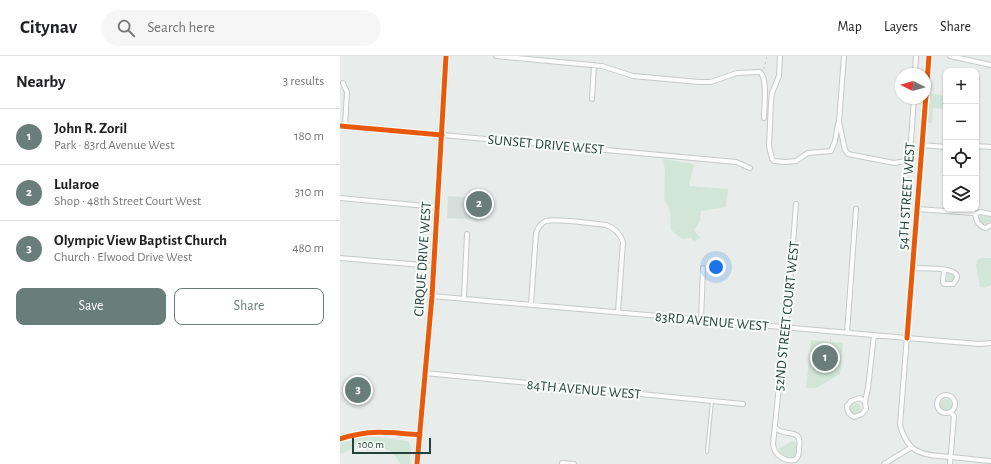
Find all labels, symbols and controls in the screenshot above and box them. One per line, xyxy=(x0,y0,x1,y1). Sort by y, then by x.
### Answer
search box xyxy=(101,10,381,46)
icon: search xyxy=(115,17,137,39)
text: Citynav xyxy=(20,18,77,37)
text: Search here xyxy=(147,20,215,35)
text: Map xyxy=(837,20,862,34)
text: Layers xyxy=(884,20,918,34)
text: Share xyxy=(940,20,971,34)
north arrow xyxy=(895,68,931,104)
map controls xyxy=(943,68,979,212)
button: + xyxy=(943,68,979,104)
text: Nearby xyxy=(16,73,66,90)
text: 3 results xyxy=(283,75,324,88)
button: − xyxy=(943,104,979,140)
text: John R. Zoril xyxy=(54,121,127,136)
text: 1 xyxy=(27,130,31,143)
text: 180 m xyxy=(294,130,324,143)
street label: SUNSET DRIVE WEST xyxy=(487,133,605,157)
text: Park · 83rd Avenue West xyxy=(54,139,174,152)
button: locate xyxy=(943,140,979,176)
street label: 54TH STREET WEST xyxy=(896,142,918,250)
button: layers xyxy=(943,176,979,212)
text: Lularoe xyxy=(54,177,99,192)
text: 2 xyxy=(26,186,32,199)
text: 310 m xyxy=(295,186,324,199)
pin: 2 xyxy=(466,189,492,219)
text: Shop · 48th Street Court West xyxy=(54,195,201,208)
street label: CIRQUE DRIVE WEST xyxy=(412,201,434,317)
text: Olympic View Baptist Church xyxy=(54,233,227,248)
street label: 52ND STREET COURT WEST xyxy=(772,240,802,392)
text: 3 xyxy=(26,242,32,255)
text: 480 m xyxy=(292,242,324,255)
text: Church · Elwood Drive West xyxy=(54,251,192,264)
your location xyxy=(706,257,726,277)
button: Save xyxy=(16,288,166,325)
button: Share xyxy=(174,288,324,325)
street label: 83RD AVENUE WEST xyxy=(655,310,769,334)
pin: 1 xyxy=(812,343,838,373)
pin: 3 xyxy=(345,375,371,405)
street label: 84TH AVENUE WEST xyxy=(526,378,642,402)
scale bar xyxy=(352,436,431,455)
text: 100 m xyxy=(358,439,384,450)

